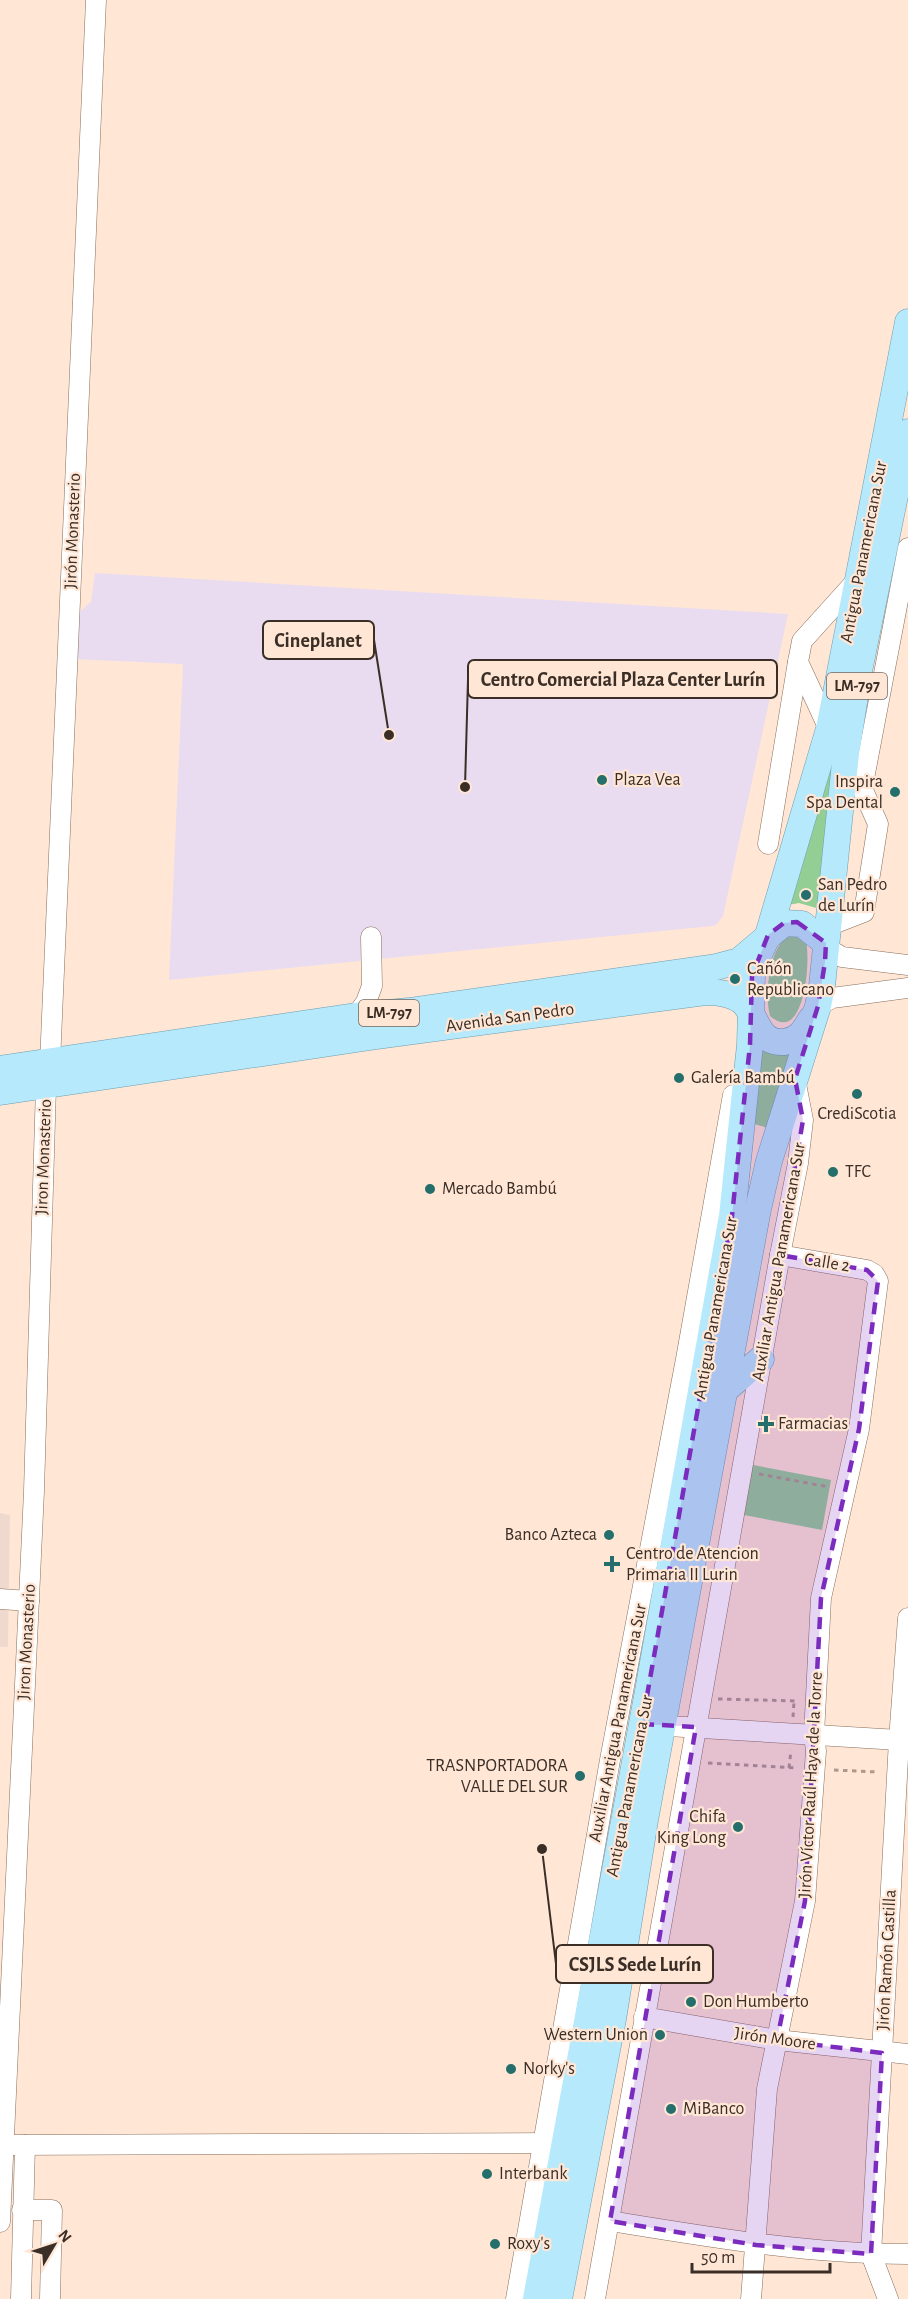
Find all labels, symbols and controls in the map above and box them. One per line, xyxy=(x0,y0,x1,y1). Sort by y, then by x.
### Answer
street label: Antigua Panamericana Sur xyxy=(838,459,891,644)
street label: Jirón Monasterio xyxy=(62,472,84,589)
callout: Cineplanet xyxy=(263,621,374,659)
text: Cineplanet xyxy=(274,631,362,651)
callout: Centro Comercial Plaza Center Lurín xyxy=(468,660,777,698)
text: Centro Comercial Plaza Center Lurín xyxy=(481,670,765,690)
road number: LM-797 xyxy=(827,673,887,699)
place label: Plaza Vea xyxy=(614,771,681,789)
marker: Plaza Vea xyxy=(595,773,609,787)
place label: Inspira Spa Dental xyxy=(806,773,883,812)
marker: Inspira Spa Dental xyxy=(888,785,902,799)
place label: San Pedro de Lurín xyxy=(818,876,888,915)
marker: San Pedro de Lurín xyxy=(799,888,813,902)
place label: Cañón Republicano xyxy=(747,960,834,999)
marker: Cañón Republicano xyxy=(728,972,742,986)
road number: LM-797 xyxy=(359,1000,419,1026)
street label: Avenida San Pedro xyxy=(445,1000,575,1036)
place label: Galería Bambú xyxy=(691,1069,795,1087)
marker: Galería Bambú xyxy=(672,1071,686,1085)
marker: CrediScotia xyxy=(850,1087,864,1101)
street label: Jiron Monasterio xyxy=(33,1098,55,1215)
place label: CrediScotia xyxy=(817,1105,897,1123)
street label: Auxiliar Antigua Panamericana Sur xyxy=(749,1141,809,1383)
place label: TFC xyxy=(845,1163,871,1181)
marker: TFC xyxy=(826,1165,840,1179)
place label: Mercado Bambú xyxy=(442,1180,557,1198)
marker: Mercado Bambú xyxy=(423,1182,437,1196)
street label: Antigua Panamericana Sur xyxy=(691,1215,741,1401)
street label: Calle 2 xyxy=(803,1251,851,1275)
place label: Farmacias xyxy=(778,1415,848,1433)
marker: Farmacias xyxy=(759,1417,773,1431)
place label: Banco Azteca xyxy=(504,1526,597,1544)
marker: Banco Azteca xyxy=(602,1528,616,1542)
place label: Centro de Atencion Primaria II Lurin xyxy=(626,1545,759,1584)
marker: Centro de Atencion Primaria II Lurin xyxy=(603,1555,621,1573)
street label: Jiron Monasterio xyxy=(15,1583,39,1701)
street label: Auxiliar Antigua Panamericana Sur xyxy=(584,1602,652,1844)
street label: Jirón Víctor Raúl Haya de la Torre xyxy=(796,1671,826,1899)
street label: Antigua Panamericana Sur xyxy=(602,1693,658,1879)
place label: TRASNPORTADORA VALLE DEL SUR xyxy=(426,1757,569,1796)
marker: TRASNPORTADORA VALLE DEL SUR xyxy=(573,1769,587,1783)
place label: Chifa King Long xyxy=(657,1808,726,1847)
marker: Chifa King Long xyxy=(731,1820,745,1834)
street label: Jirón Ramón Castilla xyxy=(874,1889,900,2031)
callout: CSJLS Sede Lurín xyxy=(556,1945,713,1983)
text: CSJLS Sede Lurín xyxy=(569,1955,701,1975)
place label: Don Humberto xyxy=(703,1993,809,2011)
marker: Don Humberto xyxy=(684,1995,698,2009)
street label: Jirón Moore xyxy=(733,2024,817,2054)
place label: Western Union xyxy=(543,2026,648,2044)
marker: Western Union xyxy=(653,2028,667,2042)
place label: Norky's xyxy=(523,2060,575,2078)
marker: Norky's xyxy=(504,2062,518,2076)
place label: MiBanco xyxy=(683,2100,745,2118)
marker: MiBanco xyxy=(664,2102,678,2116)
place label: Interbank xyxy=(499,2165,568,2183)
marker: Interbank xyxy=(480,2167,494,2181)
north arrow xyxy=(24,2215,84,2275)
text: N xyxy=(55,2227,75,2246)
place label: Roxy's xyxy=(507,2235,550,2253)
scale bar xyxy=(692,2236,830,2274)
marker: Roxy's xyxy=(488,2237,502,2251)
text: 50 m xyxy=(701,2249,735,2267)

